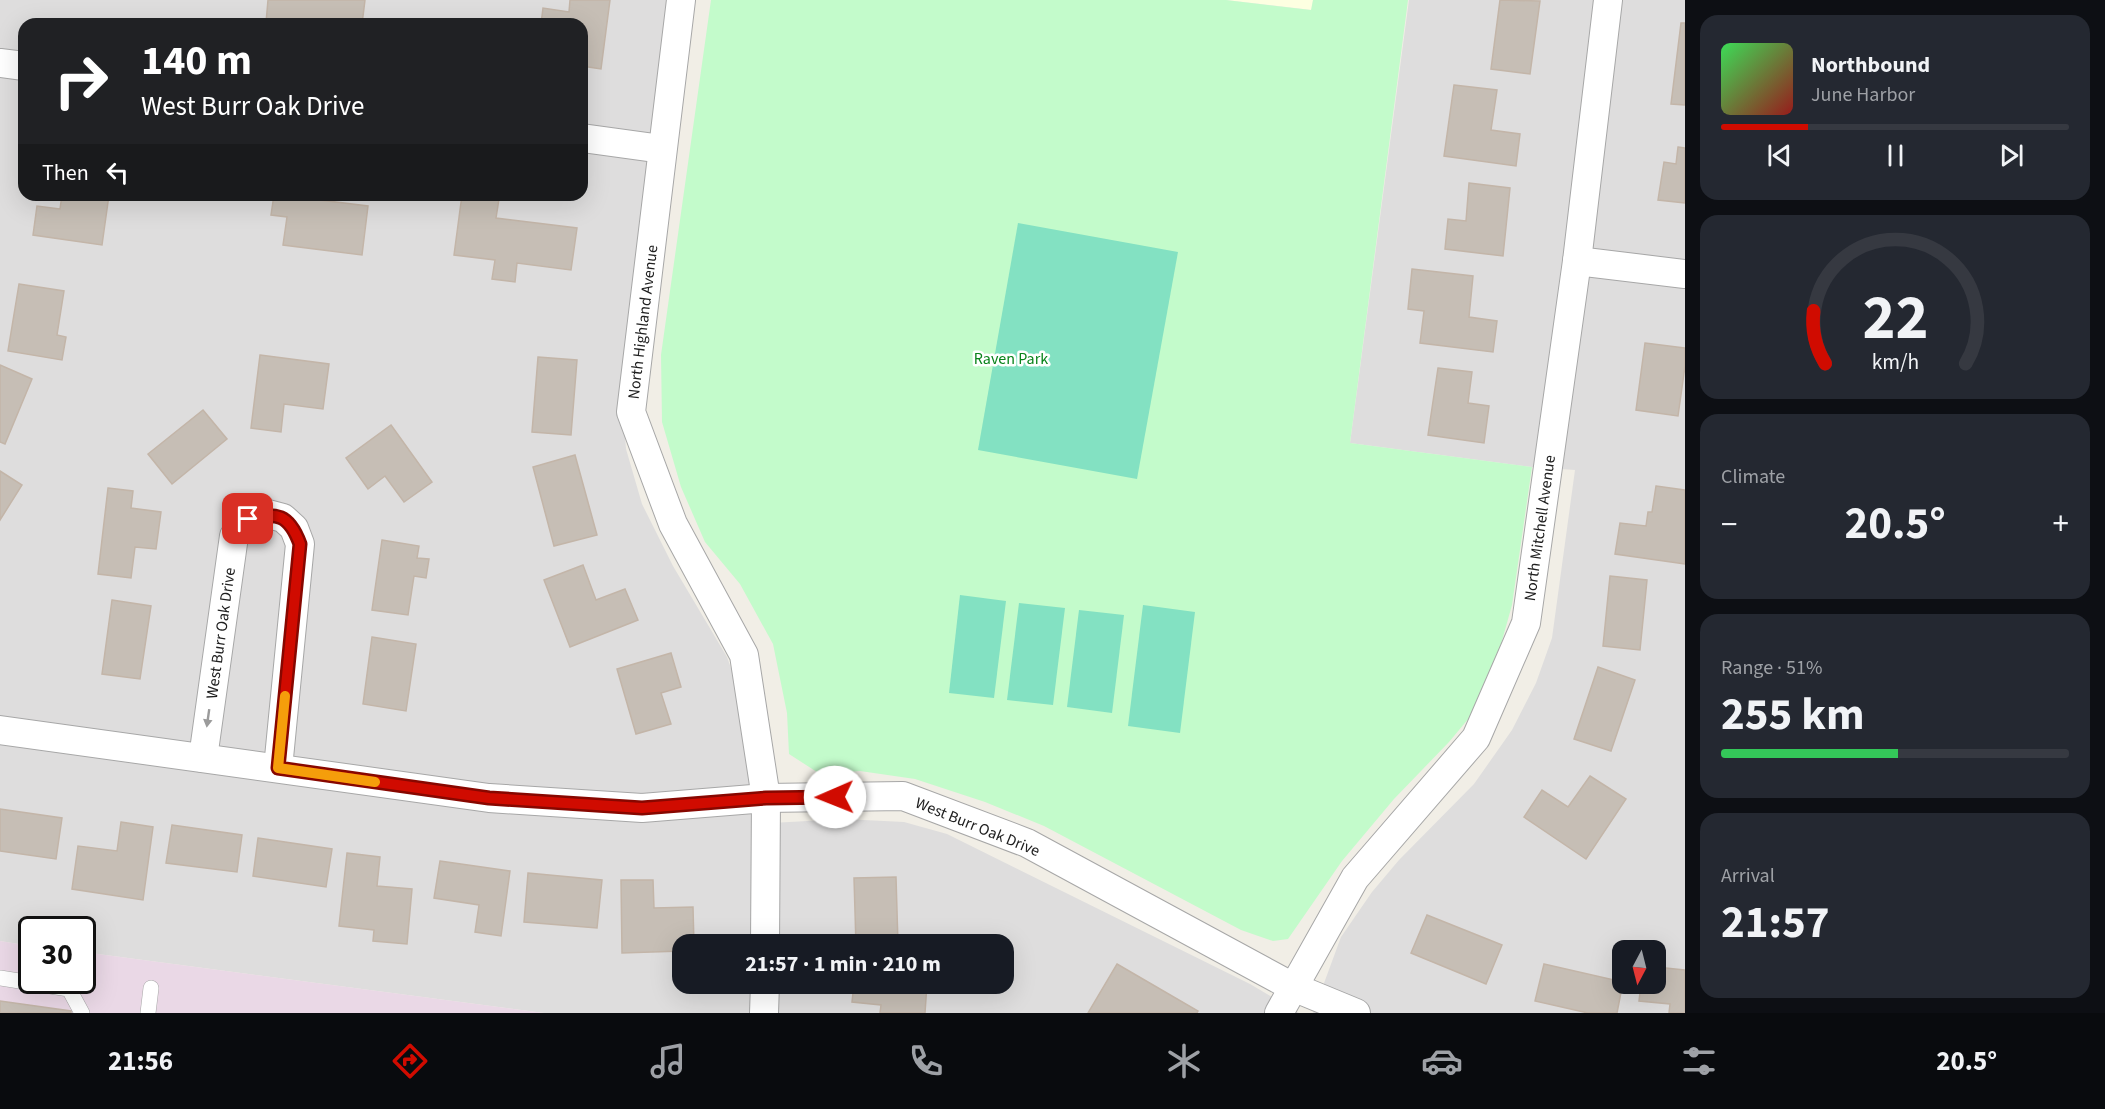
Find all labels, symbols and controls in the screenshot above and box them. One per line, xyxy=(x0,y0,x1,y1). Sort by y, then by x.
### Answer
text: 140 m xyxy=(141,31,252,91)
icon: right xyxy=(42,42,120,120)
text: Northbound xyxy=(1811,49,1930,81)
text: June Harbor xyxy=(1811,81,1915,109)
text: West Burr Oak Drive xyxy=(141,87,364,126)
icon: previous xyxy=(1763,139,1796,172)
icon: pause xyxy=(1879,139,1912,172)
icon: next xyxy=(1995,139,2028,172)
icon: left xyxy=(101,156,134,189)
text: Then xyxy=(42,157,89,189)
street label: North Highland Avenue xyxy=(623,244,663,401)
text: 22 xyxy=(1862,274,1928,363)
text: km/h xyxy=(1871,347,1919,378)
park label: Raven Park xyxy=(974,348,1048,370)
street label: North Mitchell Avenue xyxy=(1519,454,1561,603)
text: Climate xyxy=(1721,463,1785,491)
text: 20.5° xyxy=(1844,492,1946,556)
pin xyxy=(222,493,273,544)
text: − xyxy=(1721,501,1737,548)
text: + xyxy=(2053,501,2069,548)
icon: arrive xyxy=(231,502,264,535)
street label: West Burr Oak Drive xyxy=(201,566,241,700)
text: Range · 51% xyxy=(1721,654,1822,682)
text: 255 km xyxy=(1721,683,1865,747)
one-way arrow xyxy=(204,709,213,728)
position arrow xyxy=(803,765,867,829)
street label: West Burr Oak Drive xyxy=(912,792,1043,862)
text: Arrival xyxy=(1721,862,1775,890)
text: 21:57 xyxy=(1721,891,1830,955)
speed limit sign: 30 xyxy=(18,916,96,994)
north arrow xyxy=(1612,940,1666,994)
map controls xyxy=(1612,940,1666,994)
text: 21:57 · 1 min · 210 m xyxy=(745,948,941,980)
icon: directions xyxy=(389,1040,431,1082)
icon: music xyxy=(647,1040,689,1082)
icon: phone xyxy=(905,1040,947,1082)
icon: climate xyxy=(1163,1040,1205,1082)
icon: car xyxy=(1421,1040,1463,1082)
icon: filters xyxy=(1678,1040,1720,1082)
text: 21:56 xyxy=(108,1042,173,1081)
text: 20.5° xyxy=(1936,1042,1997,1081)

